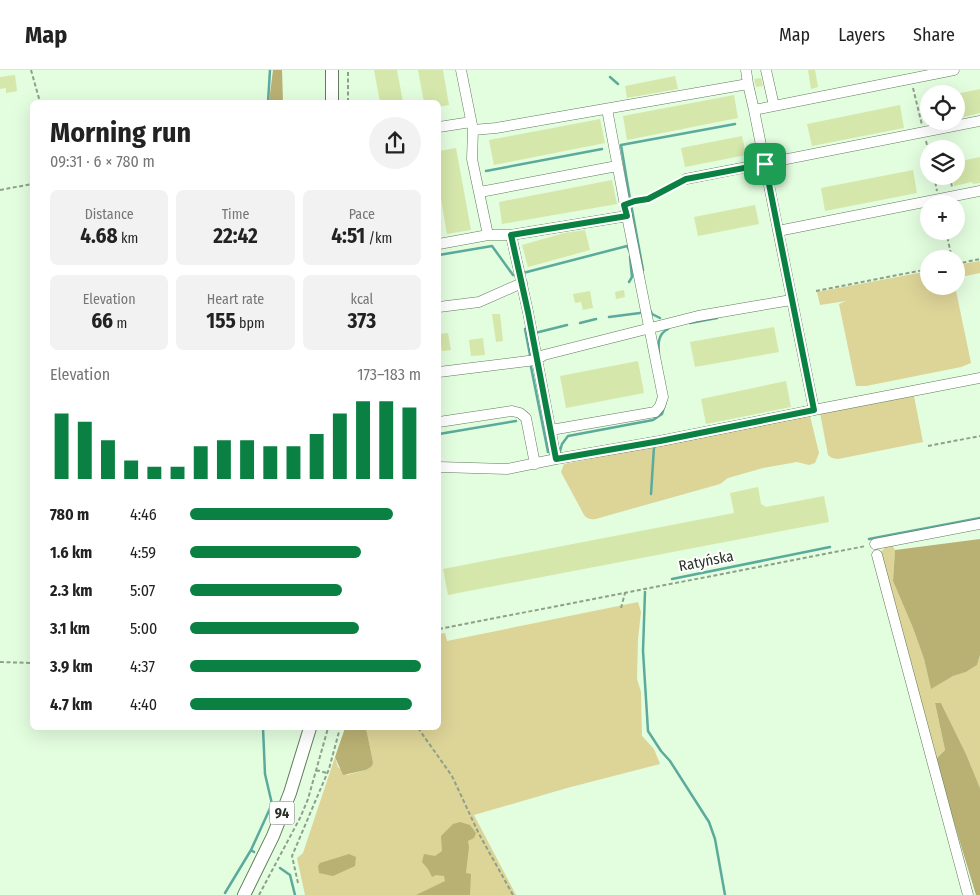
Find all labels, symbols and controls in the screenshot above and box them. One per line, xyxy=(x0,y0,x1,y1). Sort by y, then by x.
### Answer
text: Map xyxy=(25,21,67,49)
text: Map xyxy=(779,24,810,46)
text: Layers xyxy=(838,24,885,46)
text: Share xyxy=(913,24,955,46)
map controls xyxy=(920,85,965,295)
button: locate xyxy=(920,85,965,130)
text: Morning run xyxy=(50,116,191,149)
button: share xyxy=(369,117,421,169)
button: layers xyxy=(920,140,965,185)
pin xyxy=(744,143,786,185)
icon: arrive xyxy=(751,150,779,178)
text: 09:31 · 6 × 780 m xyxy=(50,152,155,171)
button: + xyxy=(920,195,965,240)
text: Distance xyxy=(85,206,134,223)
text: Time xyxy=(222,206,249,223)
text: Pace xyxy=(349,206,375,223)
text: 4.68 xyxy=(80,223,118,249)
text: 22:42 xyxy=(213,223,258,249)
text: 4:51 xyxy=(331,223,365,249)
text: km xyxy=(118,230,138,247)
text: /km xyxy=(365,230,392,247)
button: − xyxy=(920,250,965,295)
text: Elevation xyxy=(83,291,136,308)
text: Heart rate xyxy=(207,291,264,308)
text: kcal xyxy=(350,291,373,308)
text: 66 xyxy=(91,308,113,334)
text: 155 xyxy=(206,308,236,334)
text: 373 xyxy=(347,308,376,334)
text: m xyxy=(113,315,127,332)
text: bpm xyxy=(236,315,265,332)
text: Elevation xyxy=(50,365,110,384)
text: 173–183 m xyxy=(357,365,421,384)
text: 780 m xyxy=(50,505,89,524)
text: 4:46 xyxy=(130,505,157,524)
text: 1.6 km xyxy=(50,543,92,562)
text: 4:59 xyxy=(130,543,156,562)
street label: Ratyńska xyxy=(677,547,735,575)
text: 2.3 km xyxy=(50,581,93,600)
text: 5:07 xyxy=(130,581,155,600)
text: 3.1 km xyxy=(50,619,90,638)
text: 5:00 xyxy=(130,619,157,638)
text: 3.9 km xyxy=(50,657,93,676)
text: 4:37 xyxy=(130,657,155,676)
text: 4.7 km xyxy=(50,695,92,714)
text: 4:40 xyxy=(130,695,157,714)
road number: 94 xyxy=(270,801,294,824)

